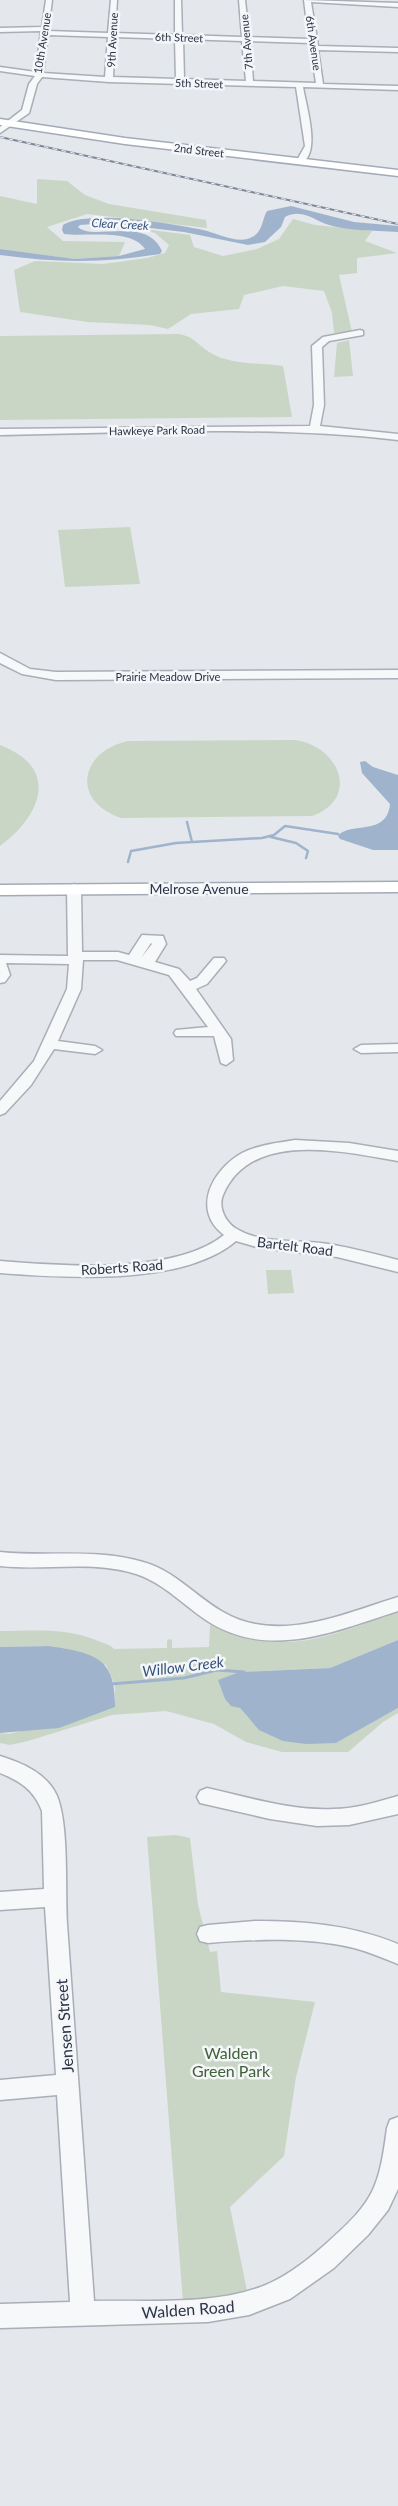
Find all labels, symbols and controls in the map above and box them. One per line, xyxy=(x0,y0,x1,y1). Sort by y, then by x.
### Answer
street label: 10th Avenue xyxy=(31,11,53,74)
street label: 9th Avenue xyxy=(104,12,120,68)
street label: 7th Avenue xyxy=(237,14,255,70)
street label: 6th Avenue xyxy=(304,15,324,71)
street label: 6th Street xyxy=(155,30,203,44)
street label: 5th Street xyxy=(175,76,223,90)
street label: 2nd Street xyxy=(173,140,225,160)
water label: Clear Creek xyxy=(91,215,149,233)
street label: Hawkeye Park Road xyxy=(109,423,205,437)
street label: Prairie Meadow Drive xyxy=(116,670,221,683)
street label: Melrose Avenue xyxy=(149,880,249,897)
street label: Bartelt Road xyxy=(256,1233,334,1259)
street label: Roberts Road xyxy=(80,1256,164,1278)
water label: Willow Creek xyxy=(141,1652,226,1680)
street label: Jensen Street xyxy=(51,1978,77,2074)
park label: Walden Green Park xyxy=(192,2043,271,2080)
street label: Walden Road xyxy=(141,2296,235,2322)

